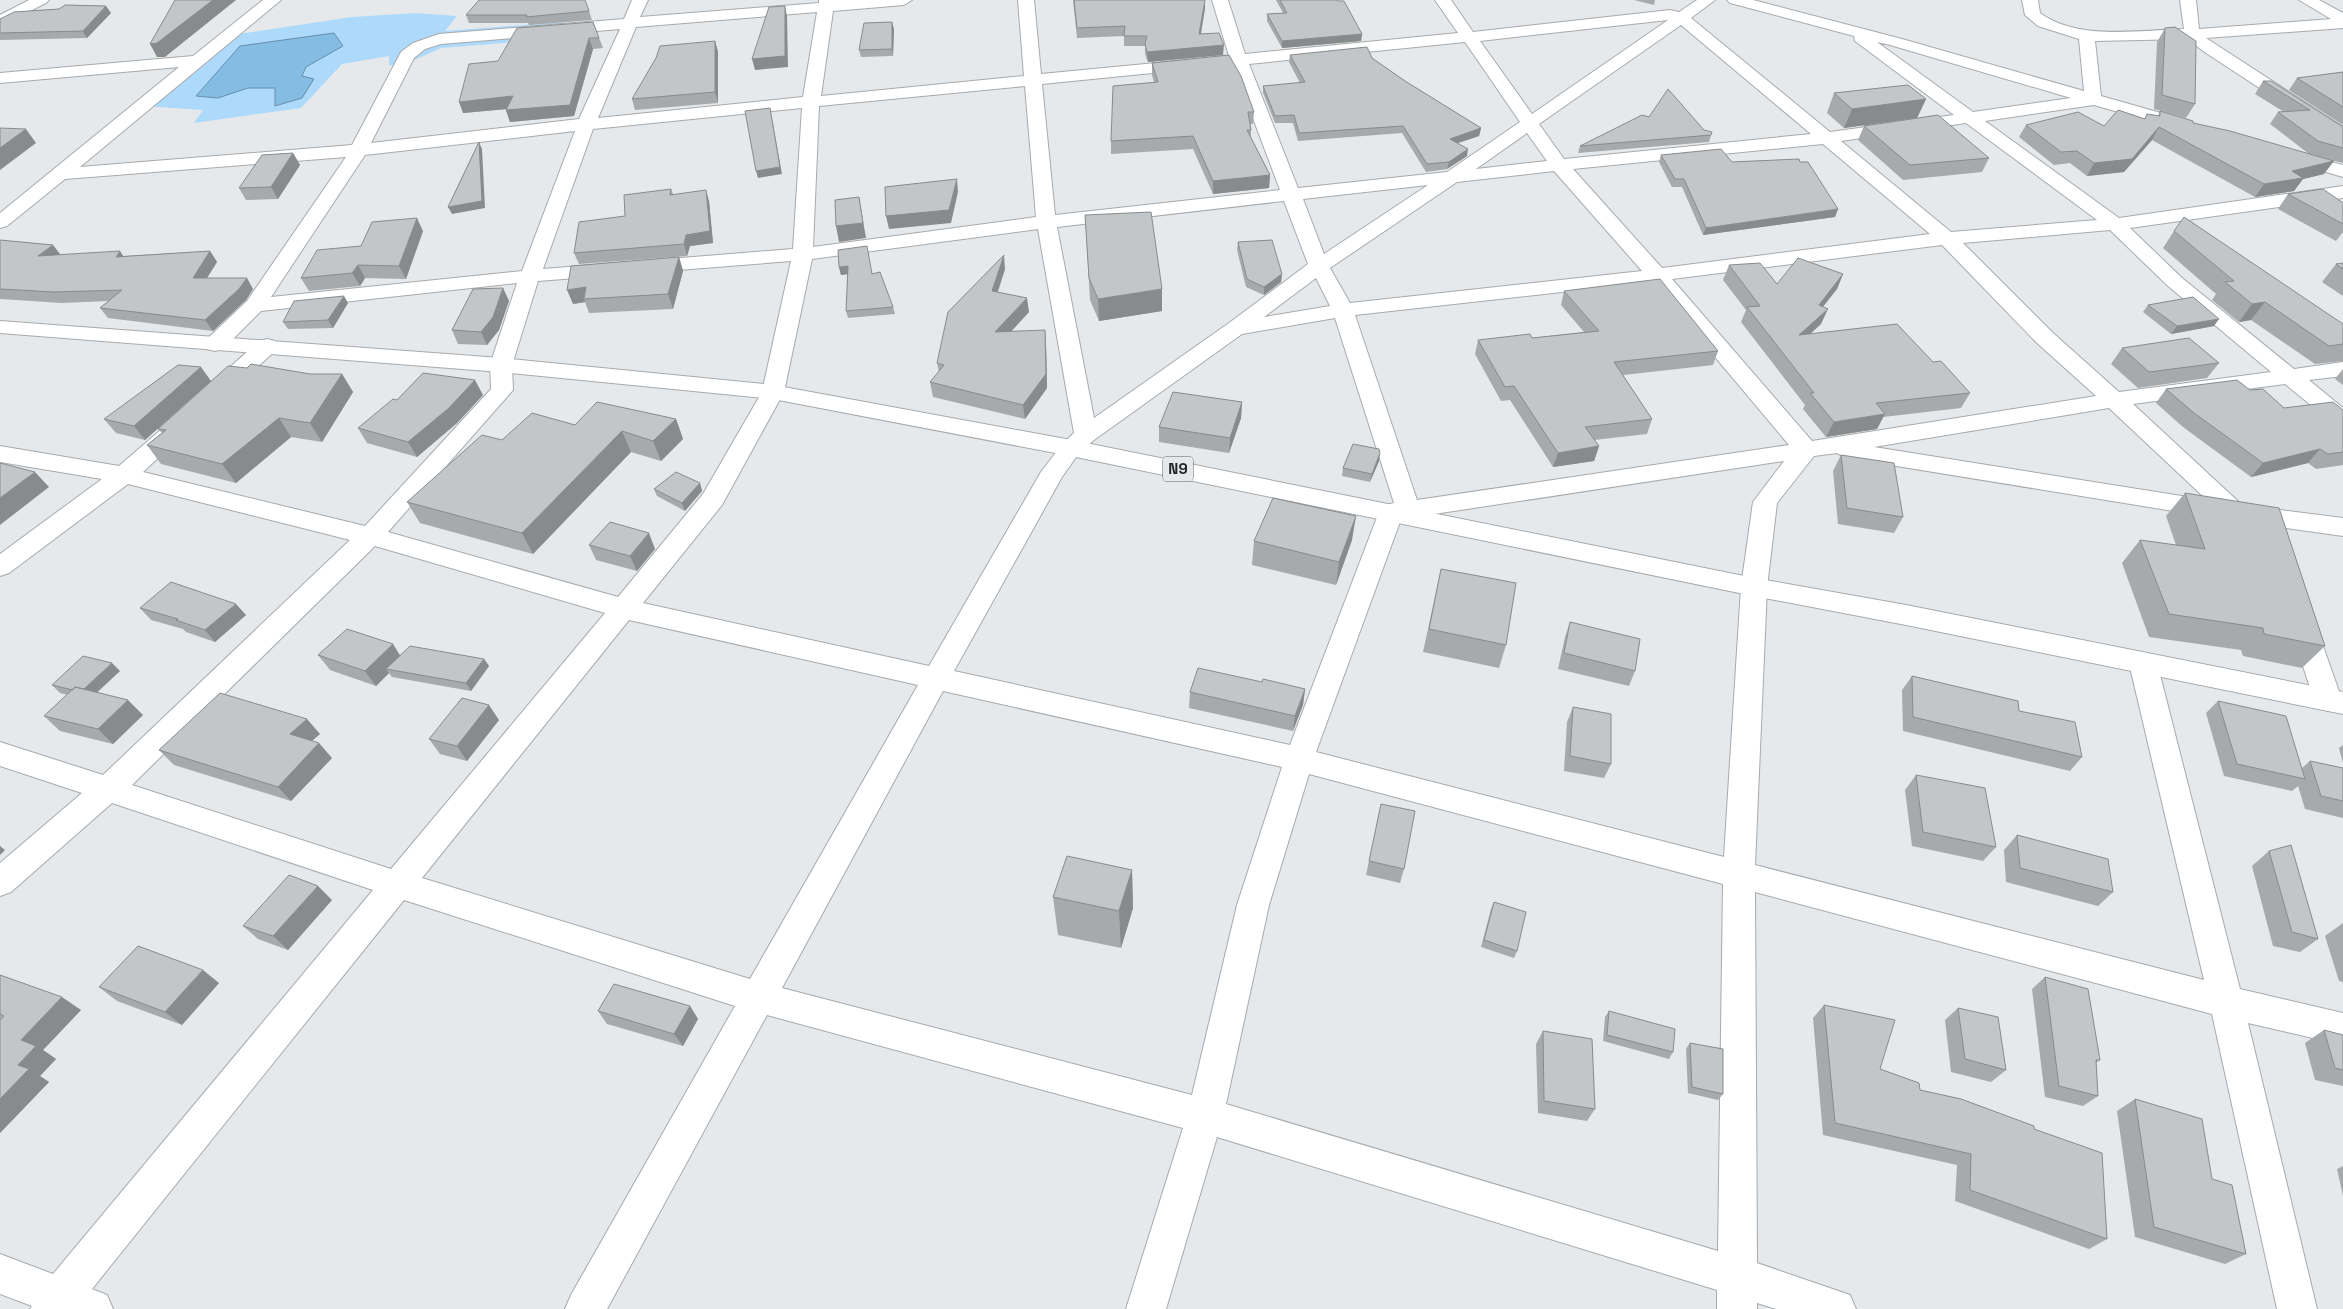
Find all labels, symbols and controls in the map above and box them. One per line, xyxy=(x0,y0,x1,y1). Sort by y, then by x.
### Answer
road number: N9 xyxy=(1163,456,1193,482)

